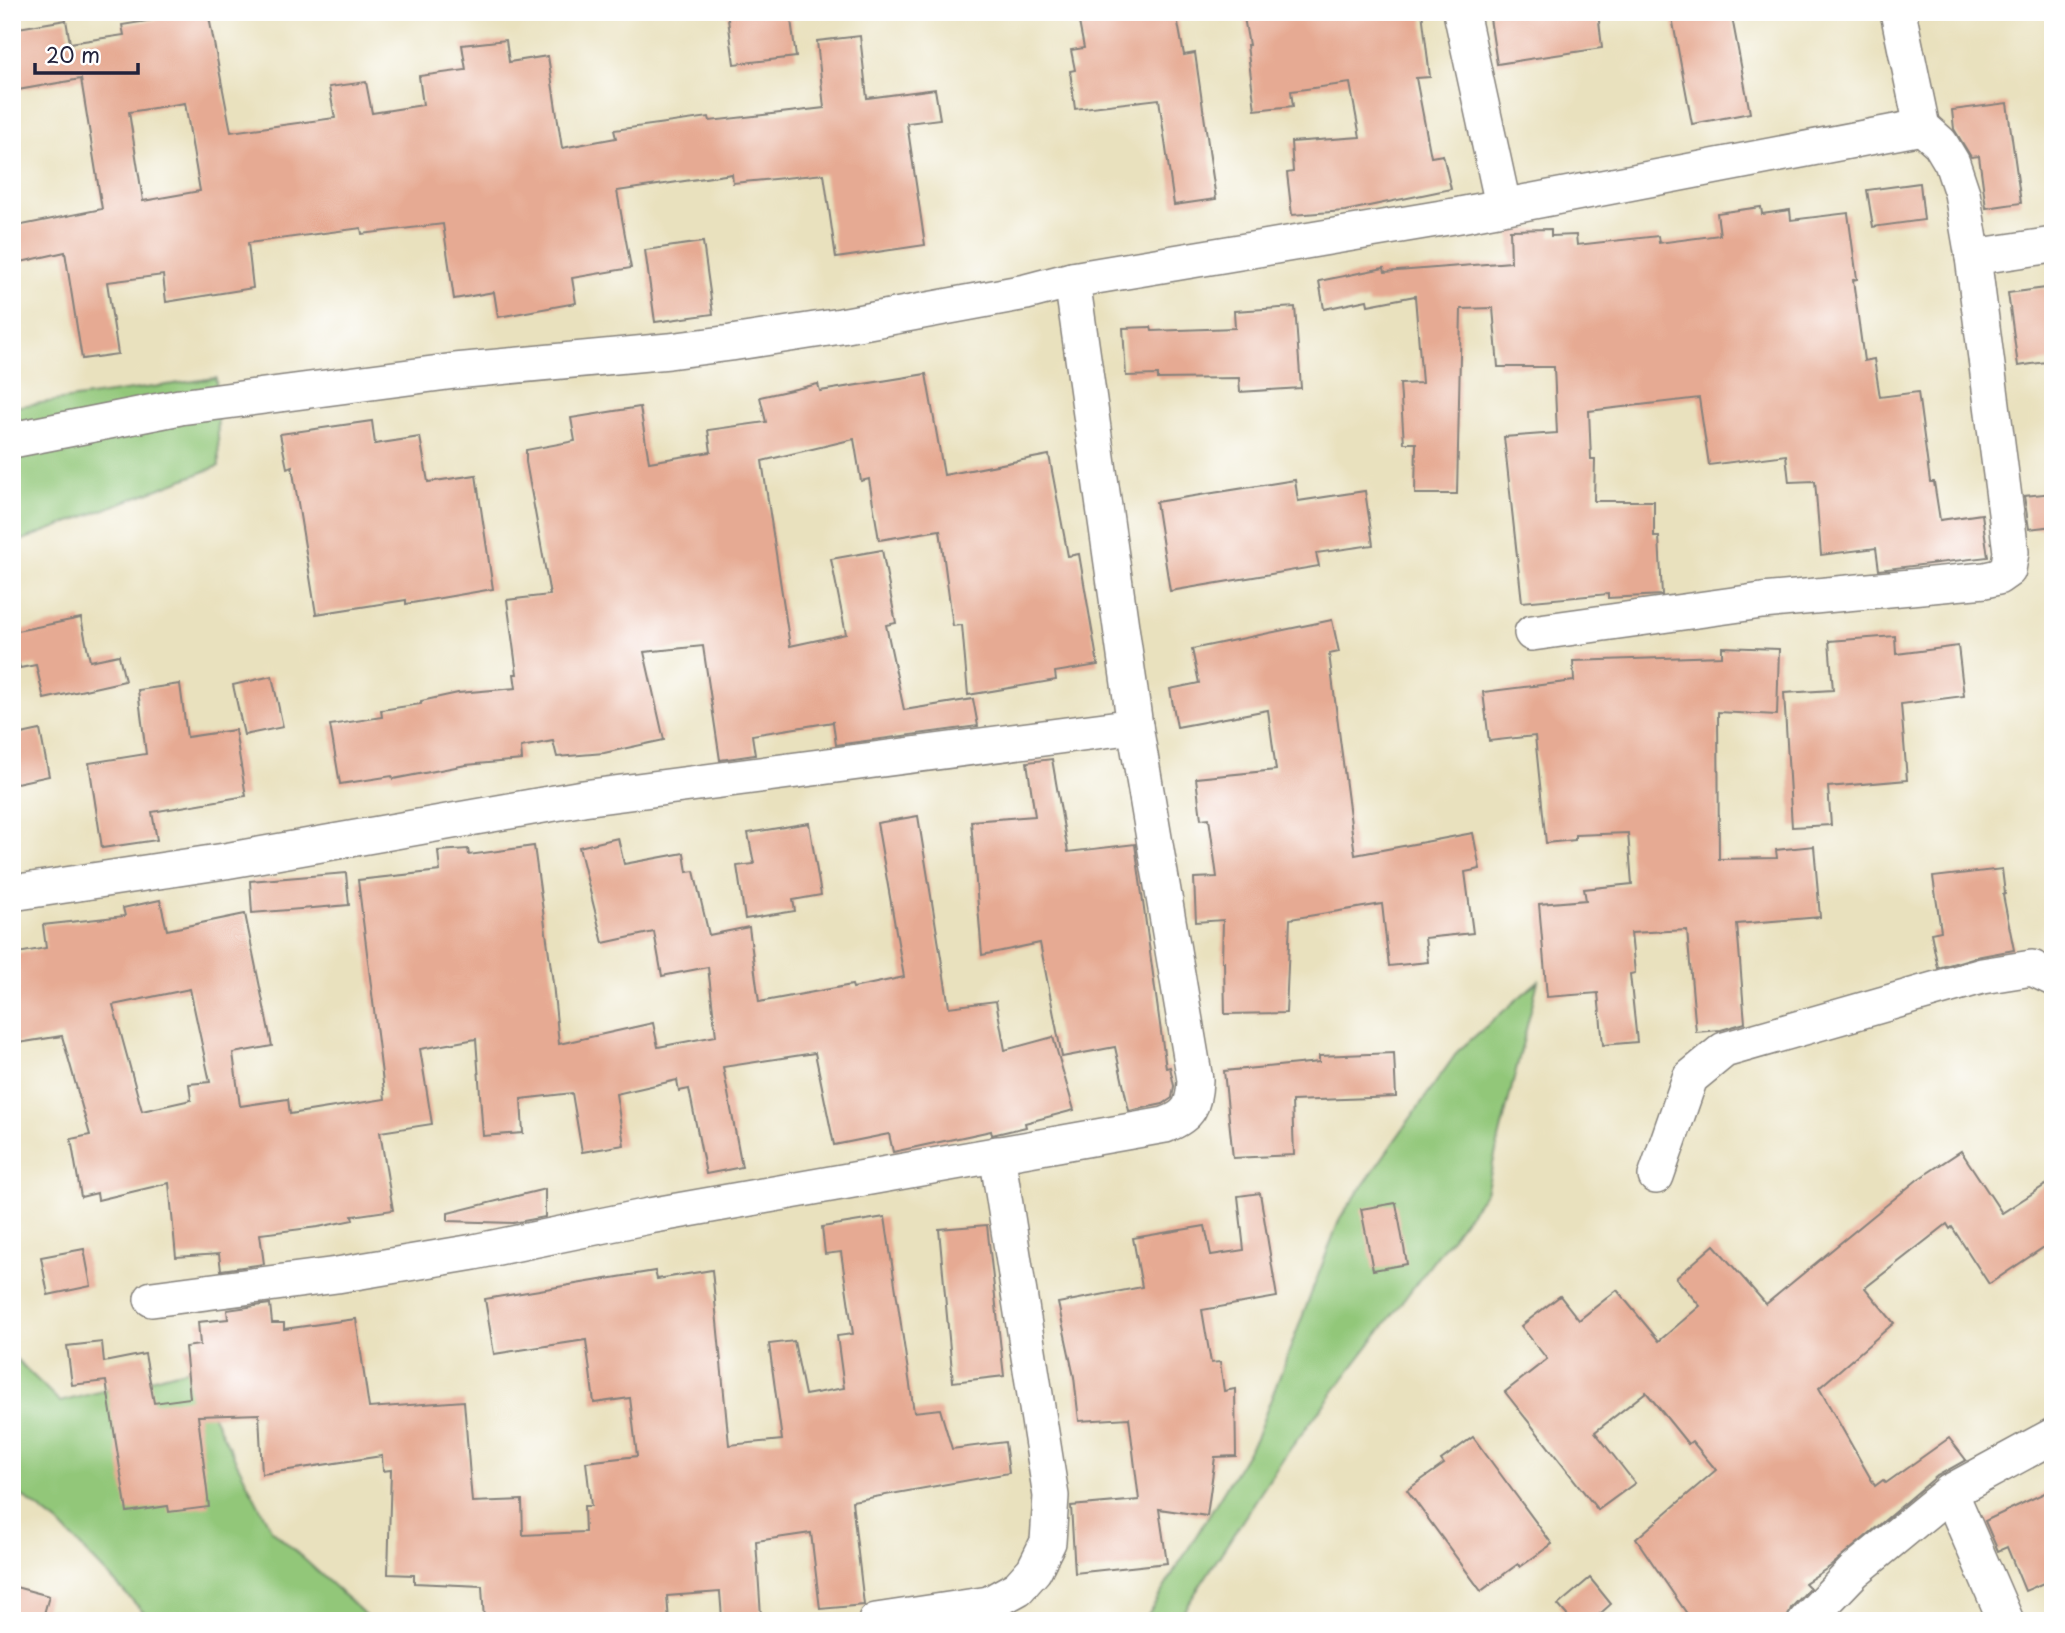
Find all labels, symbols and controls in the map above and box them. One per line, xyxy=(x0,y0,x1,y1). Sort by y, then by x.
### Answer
scale bar xyxy=(35,32,138,76)
text: 20 m xyxy=(46,38,100,70)

